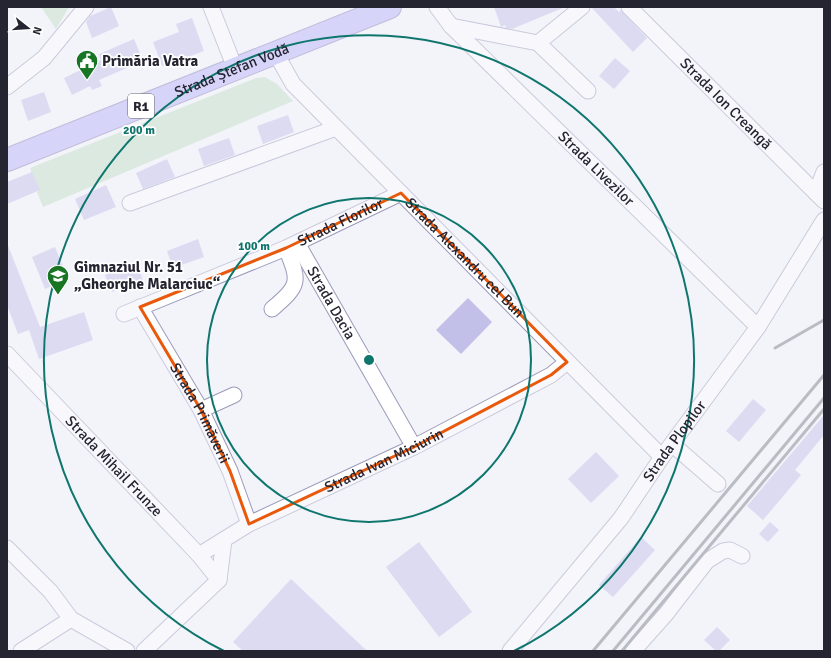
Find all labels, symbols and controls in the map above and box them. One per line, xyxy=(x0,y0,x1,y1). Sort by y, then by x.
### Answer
north arrow xyxy=(8,8,48,48)
text: N xyxy=(30,25,44,36)
street label: Strada Ștefan Vodă xyxy=(172,39,292,101)
public building icon: Primăria Vatra xyxy=(74,48,100,81)
place label: Primăria Vatra xyxy=(102,52,198,70)
street label: Strada Ion Creangă xyxy=(676,54,776,153)
road number: R1 xyxy=(128,94,154,118)
text: 200 m xyxy=(123,123,155,138)
street label: Strada Livezilor xyxy=(554,127,638,210)
street label: Strada Florilor xyxy=(294,194,386,250)
street label: Strada Alexandru cel Bun xyxy=(402,194,528,321)
text: 100 m xyxy=(238,239,270,254)
place label: Gimnaziul Nr. 51 „Gheorghe Malarciuc“ xyxy=(74,258,221,293)
school or university icon: Gimnaziul Nr. 51 „Gheorghe Malarciuc“ xyxy=(45,263,71,296)
street label: Strada Dacia xyxy=(303,263,359,343)
centre of rings xyxy=(362,353,376,367)
street label: Strada Primăverii xyxy=(166,360,234,466)
street label: Strada Plopilor xyxy=(639,396,710,485)
street label: Strada Mihail Frunze xyxy=(62,412,166,520)
street label: Strada Ivan Miciurin xyxy=(322,424,446,496)

